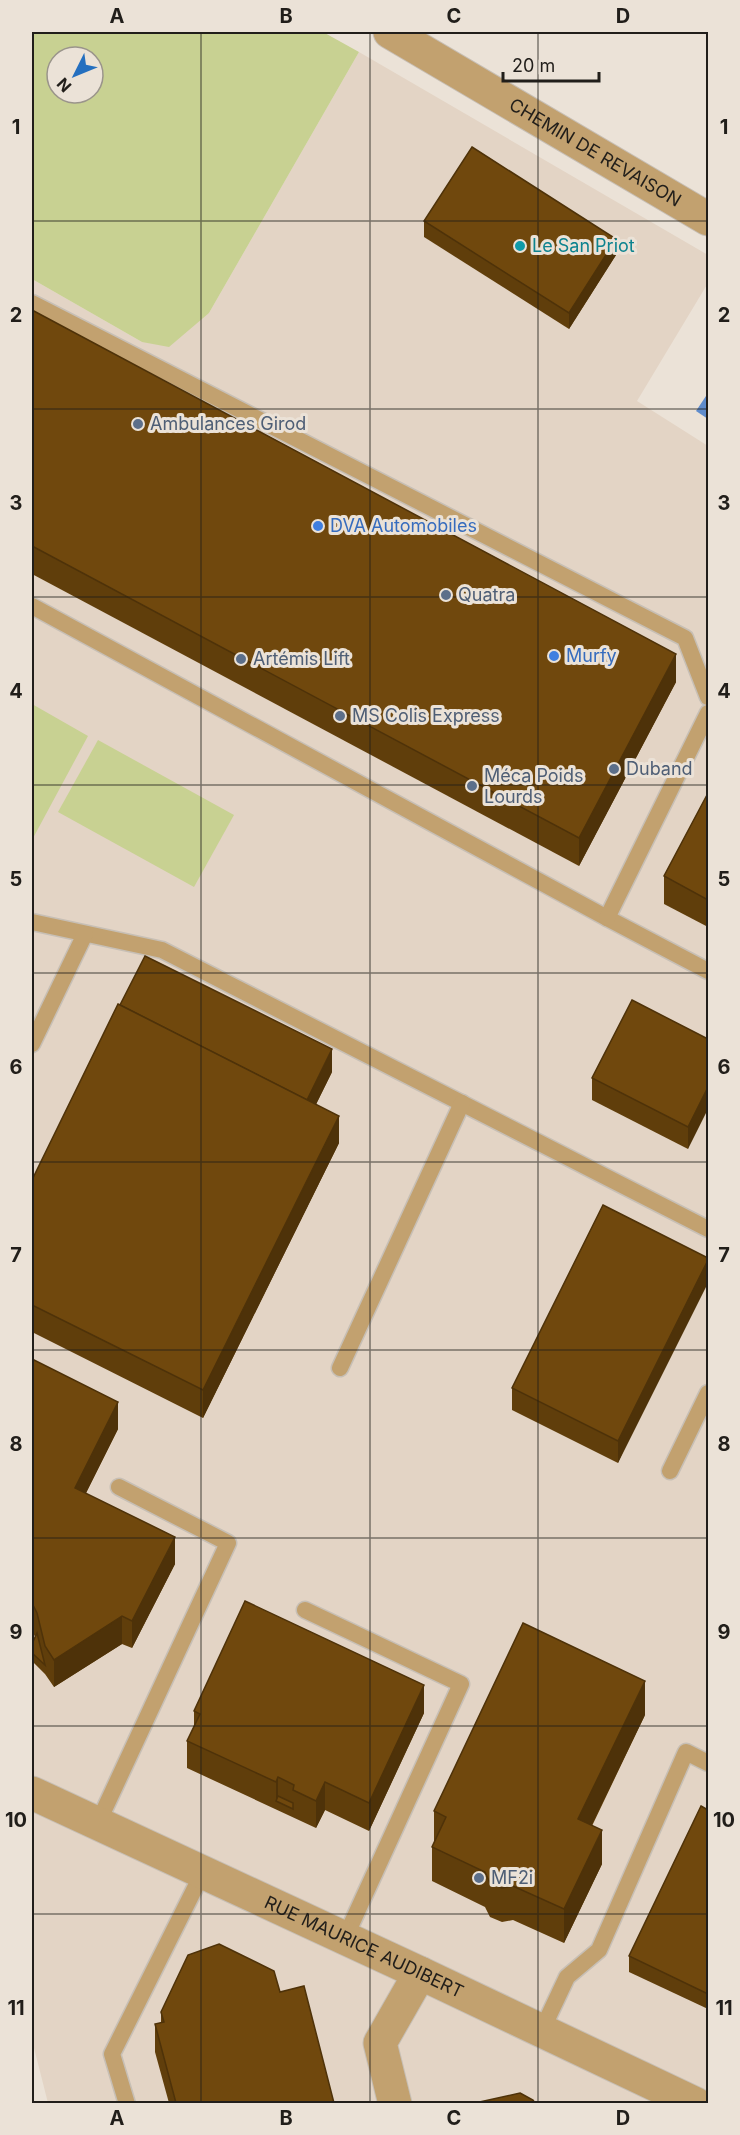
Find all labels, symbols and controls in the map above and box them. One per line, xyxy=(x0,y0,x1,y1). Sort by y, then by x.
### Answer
text: A xyxy=(110,4,125,28)
text: B xyxy=(279,4,293,28)
text: C xyxy=(447,4,461,28)
text: D xyxy=(616,4,630,28)
north arrow xyxy=(45,45,105,105)
scale bar xyxy=(503,45,599,83)
text: 20 m xyxy=(512,55,555,76)
text: N xyxy=(53,74,76,97)
street label: CHEMIN DE REVAISON xyxy=(506,94,685,211)
text: 1 xyxy=(12,115,20,139)
text: 1 xyxy=(720,115,728,139)
place label: Le San Priot xyxy=(532,235,635,256)
marker: Le San Priot xyxy=(513,239,527,253)
text: 2 xyxy=(10,303,22,327)
text: 2 xyxy=(718,303,730,327)
place label: Ambulances Girod xyxy=(150,413,306,434)
marker: Ambulances Girod xyxy=(131,417,145,431)
text: 3 xyxy=(10,491,22,515)
text: 3 xyxy=(718,491,730,515)
place label: DVA Automobiles xyxy=(330,515,477,536)
marker: DVA Automobiles xyxy=(311,519,325,533)
place label: Quatra xyxy=(458,584,515,605)
marker: Quatra xyxy=(439,588,453,602)
place label: Murfy xyxy=(566,645,617,666)
place label: Artémis Lift xyxy=(253,648,350,669)
marker: Murfy xyxy=(547,649,561,663)
marker: Artémis Lift xyxy=(234,652,248,666)
text: 4 xyxy=(9,679,23,703)
text: 4 xyxy=(717,679,731,703)
place label: MS Colis Express xyxy=(352,705,500,726)
marker: MS Colis Express xyxy=(333,709,347,723)
place label: Duband xyxy=(626,758,693,779)
marker: Duband xyxy=(607,762,621,776)
place label: Méca Poids Lourds xyxy=(484,765,583,807)
marker: Méca Poids Lourds xyxy=(465,779,479,793)
text: 5 xyxy=(10,867,22,891)
text: 5 xyxy=(718,867,730,891)
text: 6 xyxy=(10,1055,23,1079)
text: 6 xyxy=(718,1055,731,1079)
text: 7 xyxy=(10,1243,22,1267)
text: 7 xyxy=(718,1243,730,1267)
text: 8 xyxy=(9,1432,23,1456)
text: 8 xyxy=(717,1432,731,1456)
text: 9 xyxy=(10,1620,23,1644)
text: 9 xyxy=(718,1620,731,1644)
text: 10 xyxy=(5,1808,27,1832)
text: 10 xyxy=(713,1808,735,1832)
place label: MF2i xyxy=(491,1867,533,1888)
marker: MF2i xyxy=(472,1871,486,1885)
street label: RUE MAURICE AUDIBERT xyxy=(261,1891,467,2002)
text: 11 xyxy=(7,1996,25,2020)
text: 11 xyxy=(715,1996,733,2020)
text: A xyxy=(110,2106,125,2130)
text: B xyxy=(279,2106,293,2130)
text: C xyxy=(447,2106,461,2130)
text: D xyxy=(616,2106,630,2130)

